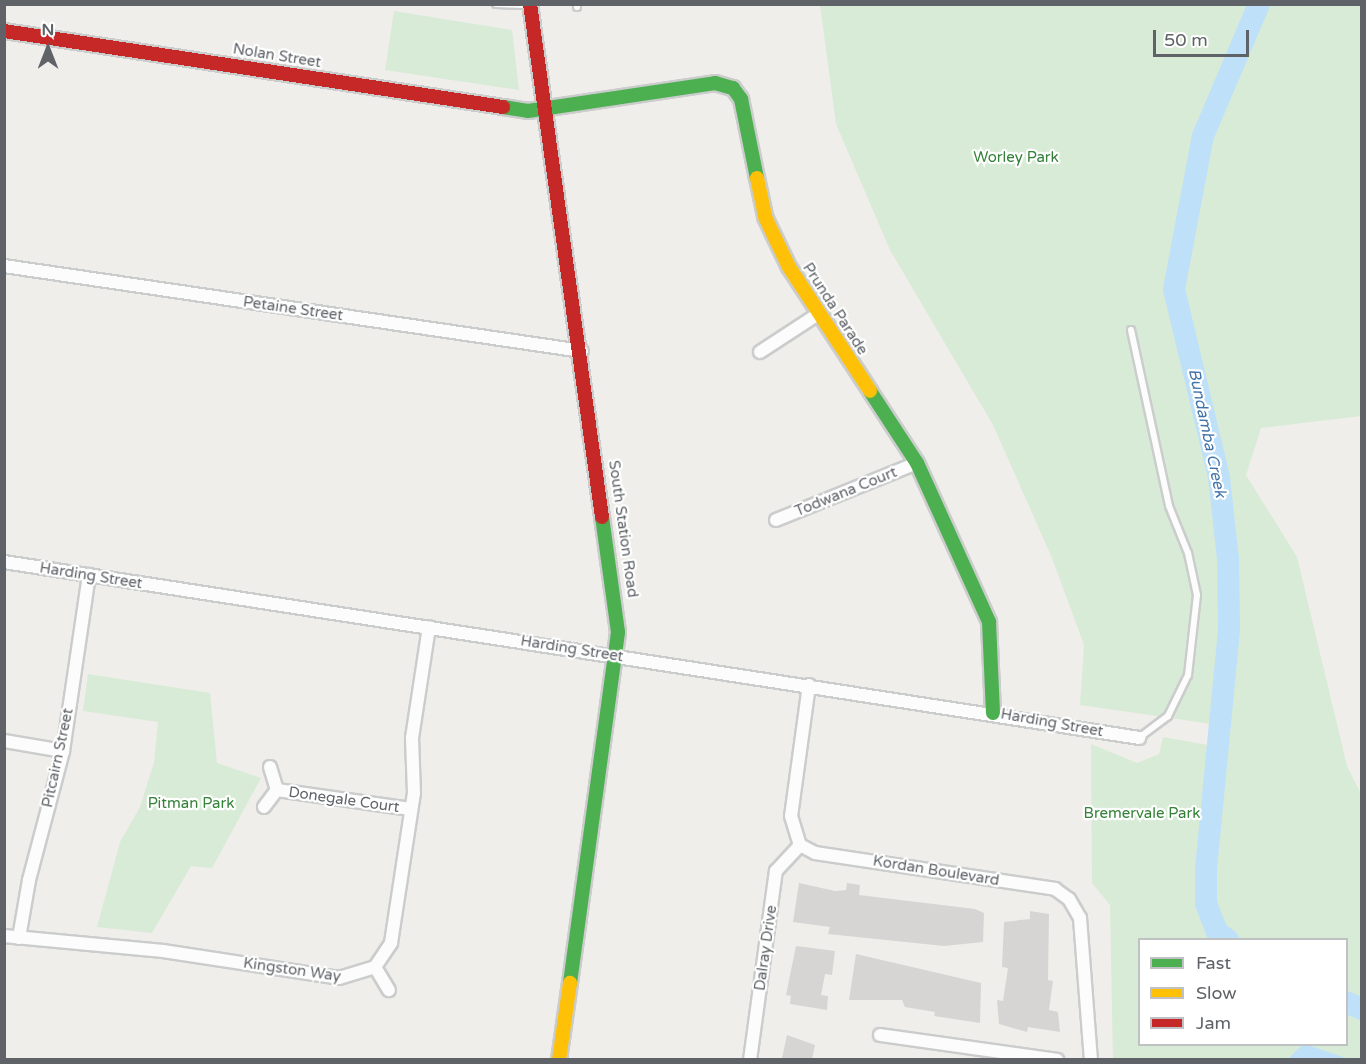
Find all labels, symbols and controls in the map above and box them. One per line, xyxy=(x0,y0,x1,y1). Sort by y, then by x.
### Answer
north arrow xyxy=(18,18,78,78)
scale bar xyxy=(1156,18,1252,56)
text: N xyxy=(42,20,54,40)
text: 50 m xyxy=(1164,29,1208,51)
street label: Nolan Street xyxy=(232,40,322,72)
park label: Worley Park xyxy=(973,149,1059,167)
street label: Prunda Parade xyxy=(799,260,871,358)
street label: Petaine Street xyxy=(242,293,344,325)
water label: Bundamba Creek xyxy=(1184,367,1230,499)
street label: South Station Road xyxy=(604,459,642,599)
street label: Todwana Court xyxy=(792,463,900,521)
street label: Harding Street xyxy=(38,559,144,593)
street label: Harding Street xyxy=(519,632,625,666)
street label: Harding Street xyxy=(999,705,1105,741)
street label: Pitcairn Street xyxy=(39,707,77,809)
street label: Donegale Court xyxy=(287,783,401,817)
park label: Pitman Park xyxy=(148,795,234,813)
park label: Bremervale Park xyxy=(1084,805,1200,823)
street label: Kordan Boulevard xyxy=(872,852,1000,890)
street label: Dalray Drive xyxy=(751,904,781,992)
legend xyxy=(1138,938,1348,1046)
text: Fast xyxy=(1196,952,1231,974)
street label: Kingston Way xyxy=(242,954,342,986)
text: Slow xyxy=(1196,982,1237,1004)
text: Jam xyxy=(1196,1012,1231,1034)

